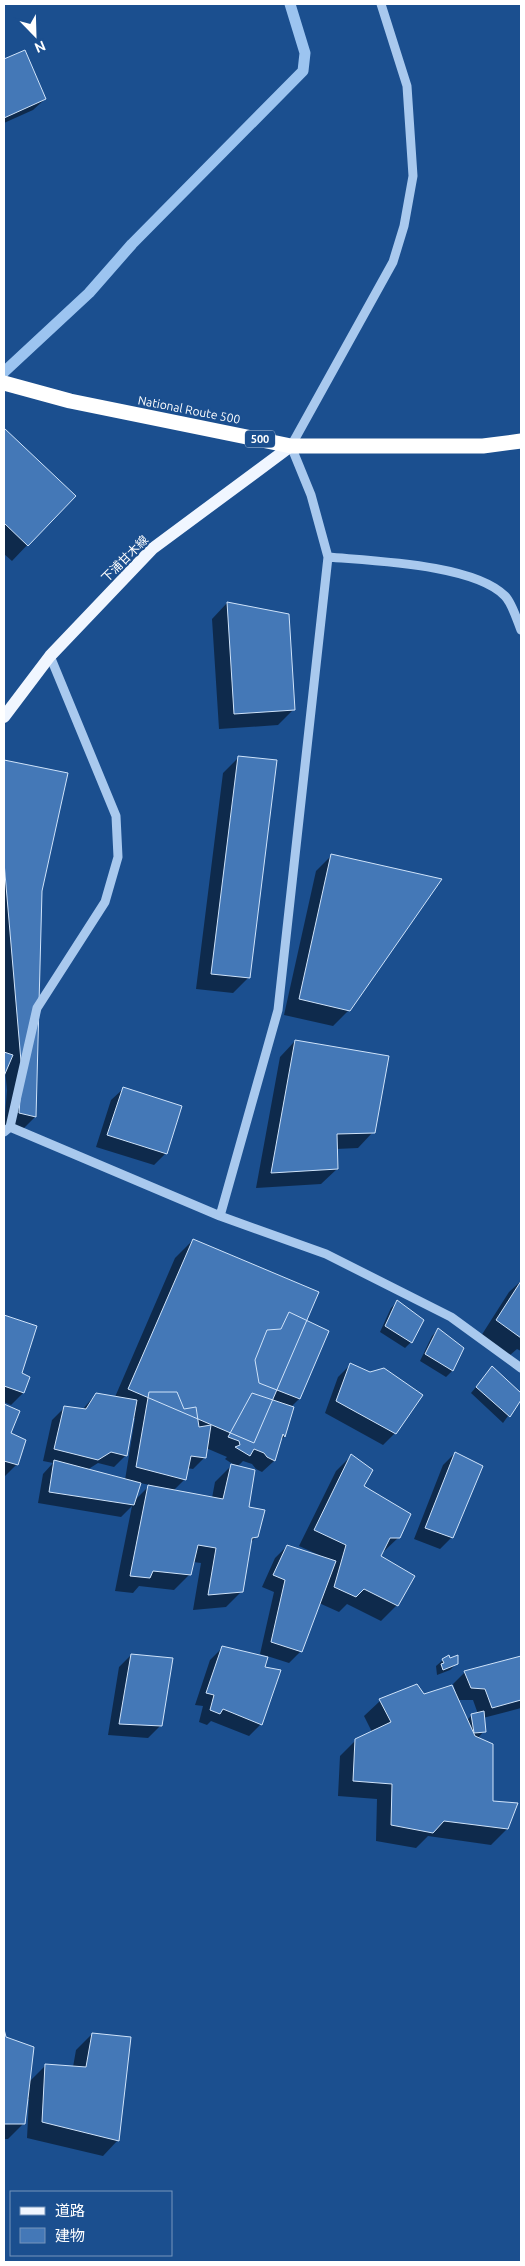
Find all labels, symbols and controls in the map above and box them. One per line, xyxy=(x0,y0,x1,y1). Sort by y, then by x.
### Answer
north arrow xyxy=(10,10,60,60)
text: N xyxy=(32,38,48,56)
street label: National Route 500 xyxy=(137,393,242,426)
road number: 500 xyxy=(245,430,275,448)
street label: 下浦甘木線 xyxy=(99,533,150,584)
legend xyxy=(10,2191,172,2256)
text: 道路 xyxy=(55,2202,85,2219)
text: 建物 xyxy=(55,2227,85,2244)

